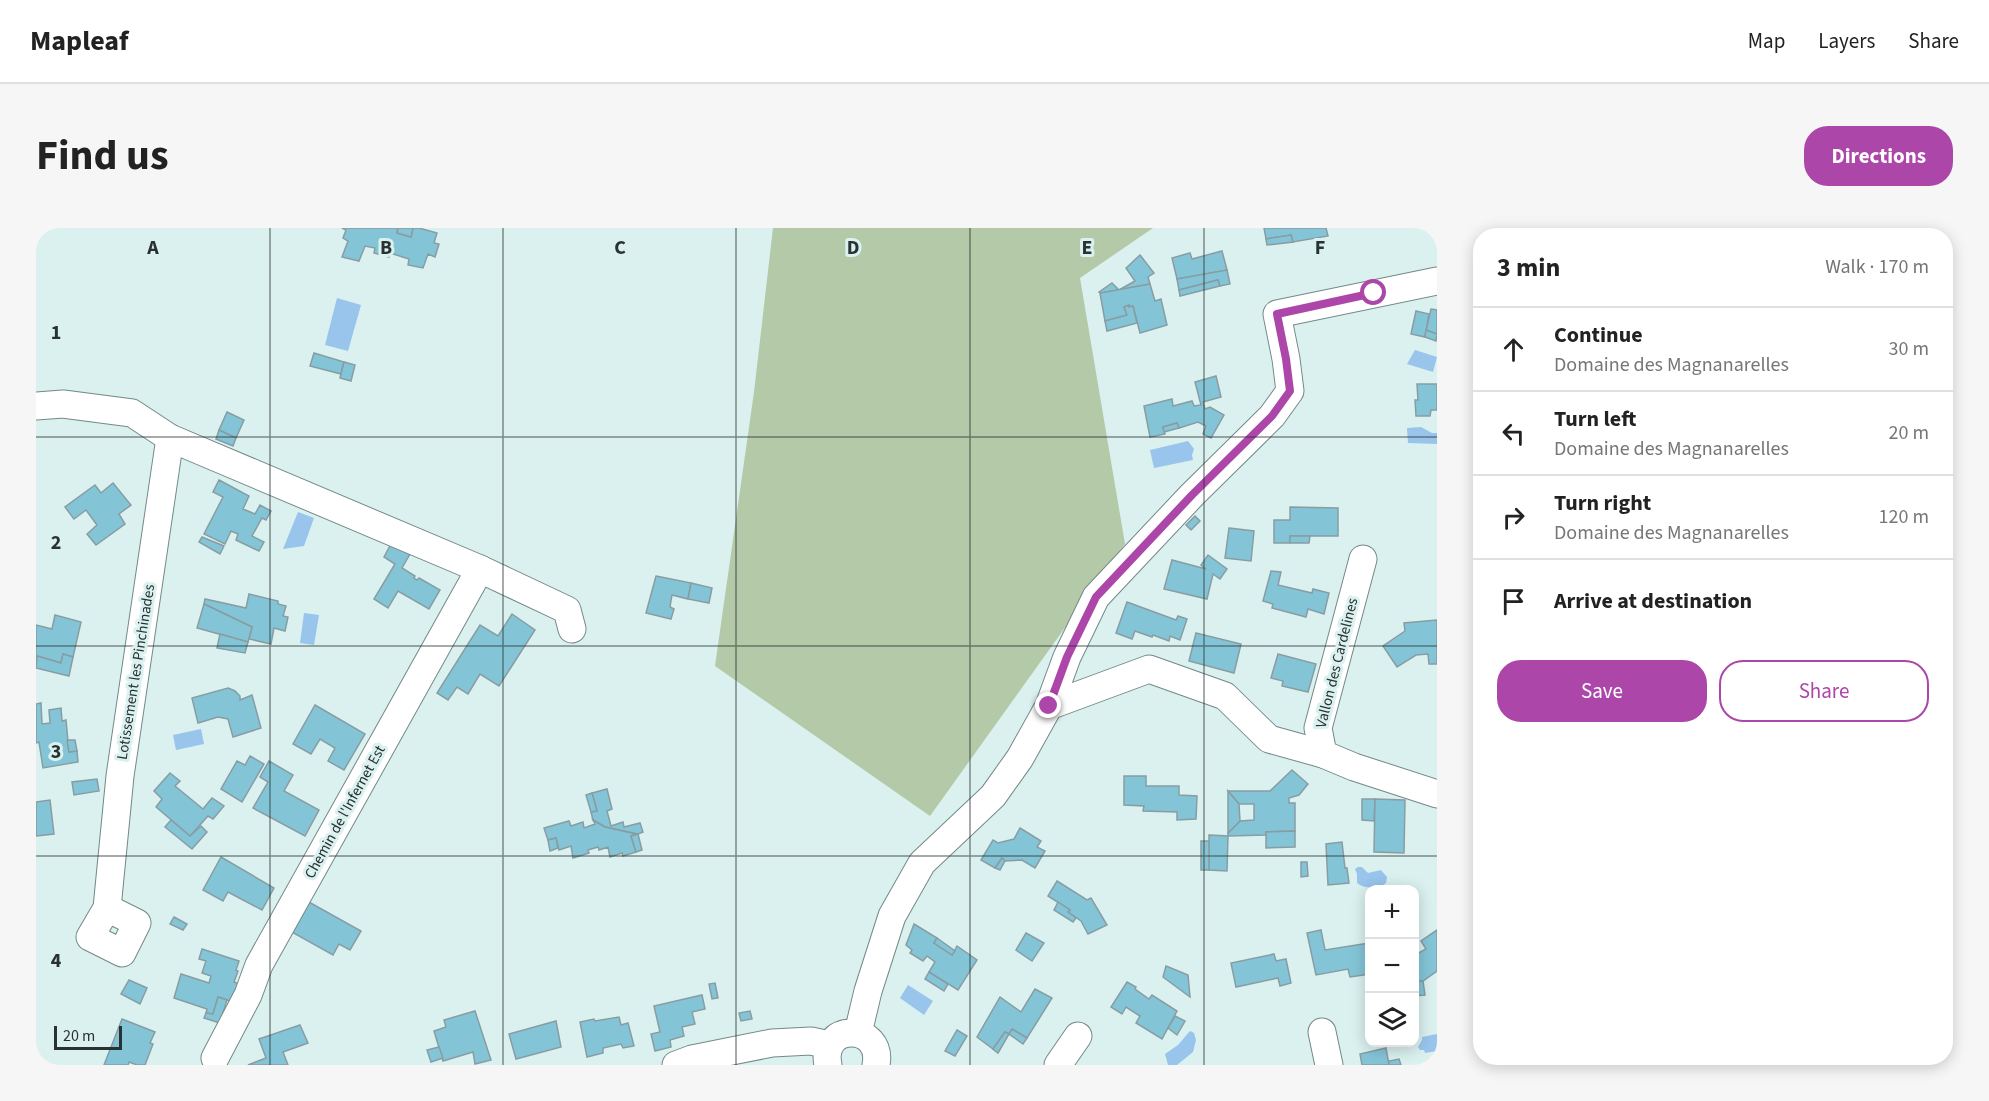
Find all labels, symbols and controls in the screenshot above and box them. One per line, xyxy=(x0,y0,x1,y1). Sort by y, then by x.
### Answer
text: Mapleaf xyxy=(30,21,129,61)
text: Map xyxy=(1748,26,1785,56)
text: Layers xyxy=(1818,26,1875,56)
text: Share xyxy=(1908,26,1959,56)
text: Find us xyxy=(36,126,169,186)
button: Directions xyxy=(1804,126,1953,186)
text: A xyxy=(146,234,159,262)
text: B xyxy=(380,234,392,262)
text: C xyxy=(614,234,626,262)
text: D xyxy=(847,234,859,262)
text: E xyxy=(1082,234,1092,262)
text: F xyxy=(1315,234,1325,262)
text: 3 min xyxy=(1497,249,1560,286)
text: Walk · 170 m xyxy=(1825,253,1929,281)
route start xyxy=(1360,279,1386,305)
text: 1 xyxy=(51,319,61,347)
text: Continue xyxy=(1554,319,1643,351)
icon: ahead xyxy=(1497,333,1530,366)
text: 30 m xyxy=(1889,335,1929,363)
text: Domaine des Magnanarelles xyxy=(1554,351,1789,379)
text: Turn left xyxy=(1554,403,1636,435)
icon: left xyxy=(1497,417,1530,450)
text: 20 m xyxy=(1889,419,1929,447)
text: Domaine des Magnanarelles xyxy=(1554,435,1789,463)
text: Turn right xyxy=(1554,487,1651,519)
icon: right xyxy=(1497,501,1530,534)
text: 120 m xyxy=(1879,503,1929,531)
text: Domaine des Magnanarelles xyxy=(1554,519,1789,547)
text: 2 xyxy=(51,529,61,557)
street label: Lotissement les Pinchinades xyxy=(112,583,160,761)
icon: arrive xyxy=(1497,585,1530,618)
text: Arrive at destination xyxy=(1554,585,1752,617)
street label: Vallon des Cardelines xyxy=(1311,596,1363,730)
button: Save xyxy=(1497,660,1707,722)
button: Share xyxy=(1719,660,1929,722)
route end xyxy=(1035,692,1061,718)
text: 3 xyxy=(51,738,61,766)
street label: Chemin de l'Infernet Est xyxy=(300,742,390,882)
map controls xyxy=(1365,885,1419,1047)
button: + xyxy=(1365,885,1419,939)
button: − xyxy=(1365,939,1419,993)
text: 4 xyxy=(51,947,62,975)
button: layers xyxy=(1365,993,1419,1047)
scale bar xyxy=(54,1023,122,1050)
text: 20 m xyxy=(63,1025,95,1047)

